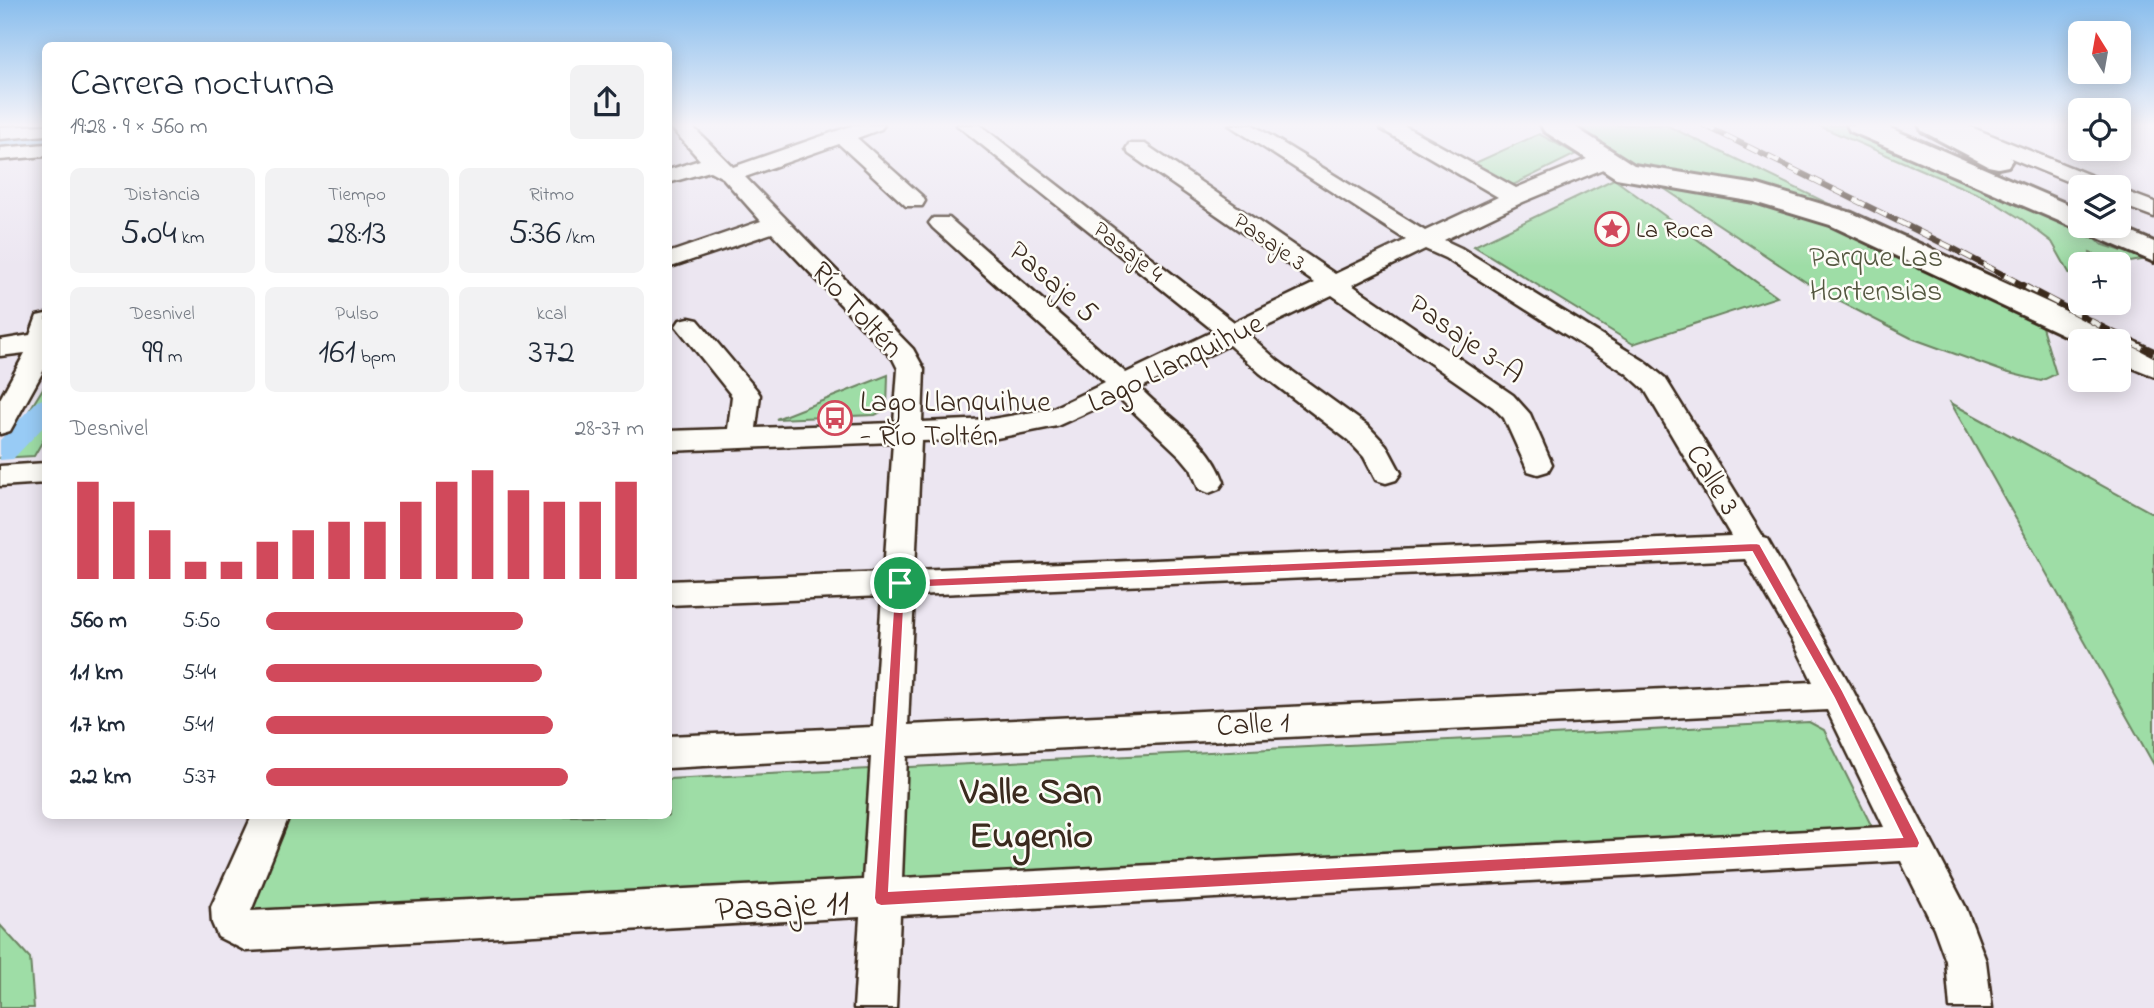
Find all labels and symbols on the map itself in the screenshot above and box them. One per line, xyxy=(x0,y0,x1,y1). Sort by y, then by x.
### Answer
north arrow xyxy=(2068,21,2132,84)
street label: Pasaje 3 xyxy=(1225,205,1312,281)
place icon: La Roca xyxy=(1593,210,1631,248)
street label: Pasaje 4 xyxy=(1084,214,1171,292)
place label: La Roca xyxy=(1636,214,1713,249)
street label: Pasaje 5 xyxy=(997,231,1107,335)
park label: Parque Las Hortensias xyxy=(1809,237,1943,315)
street label: Río Toltén xyxy=(799,252,913,370)
street label: Pasaje 3-A xyxy=(1398,284,1532,396)
street label: Lago Llanquihue xyxy=(1081,303,1272,426)
place label: Lago Llanquihue - Río Toltén xyxy=(860,382,1051,460)
bus stop icon: Lago Llanquihue - Río Toltén xyxy=(816,399,854,437)
street label: Calle 3 xyxy=(1673,437,1750,524)
pin xyxy=(870,553,930,613)
street label: Calle 1 xyxy=(1215,702,1291,750)
district label: Valle San Eugenio xyxy=(959,766,1102,866)
street label: Pasaje 11 xyxy=(714,878,851,938)

